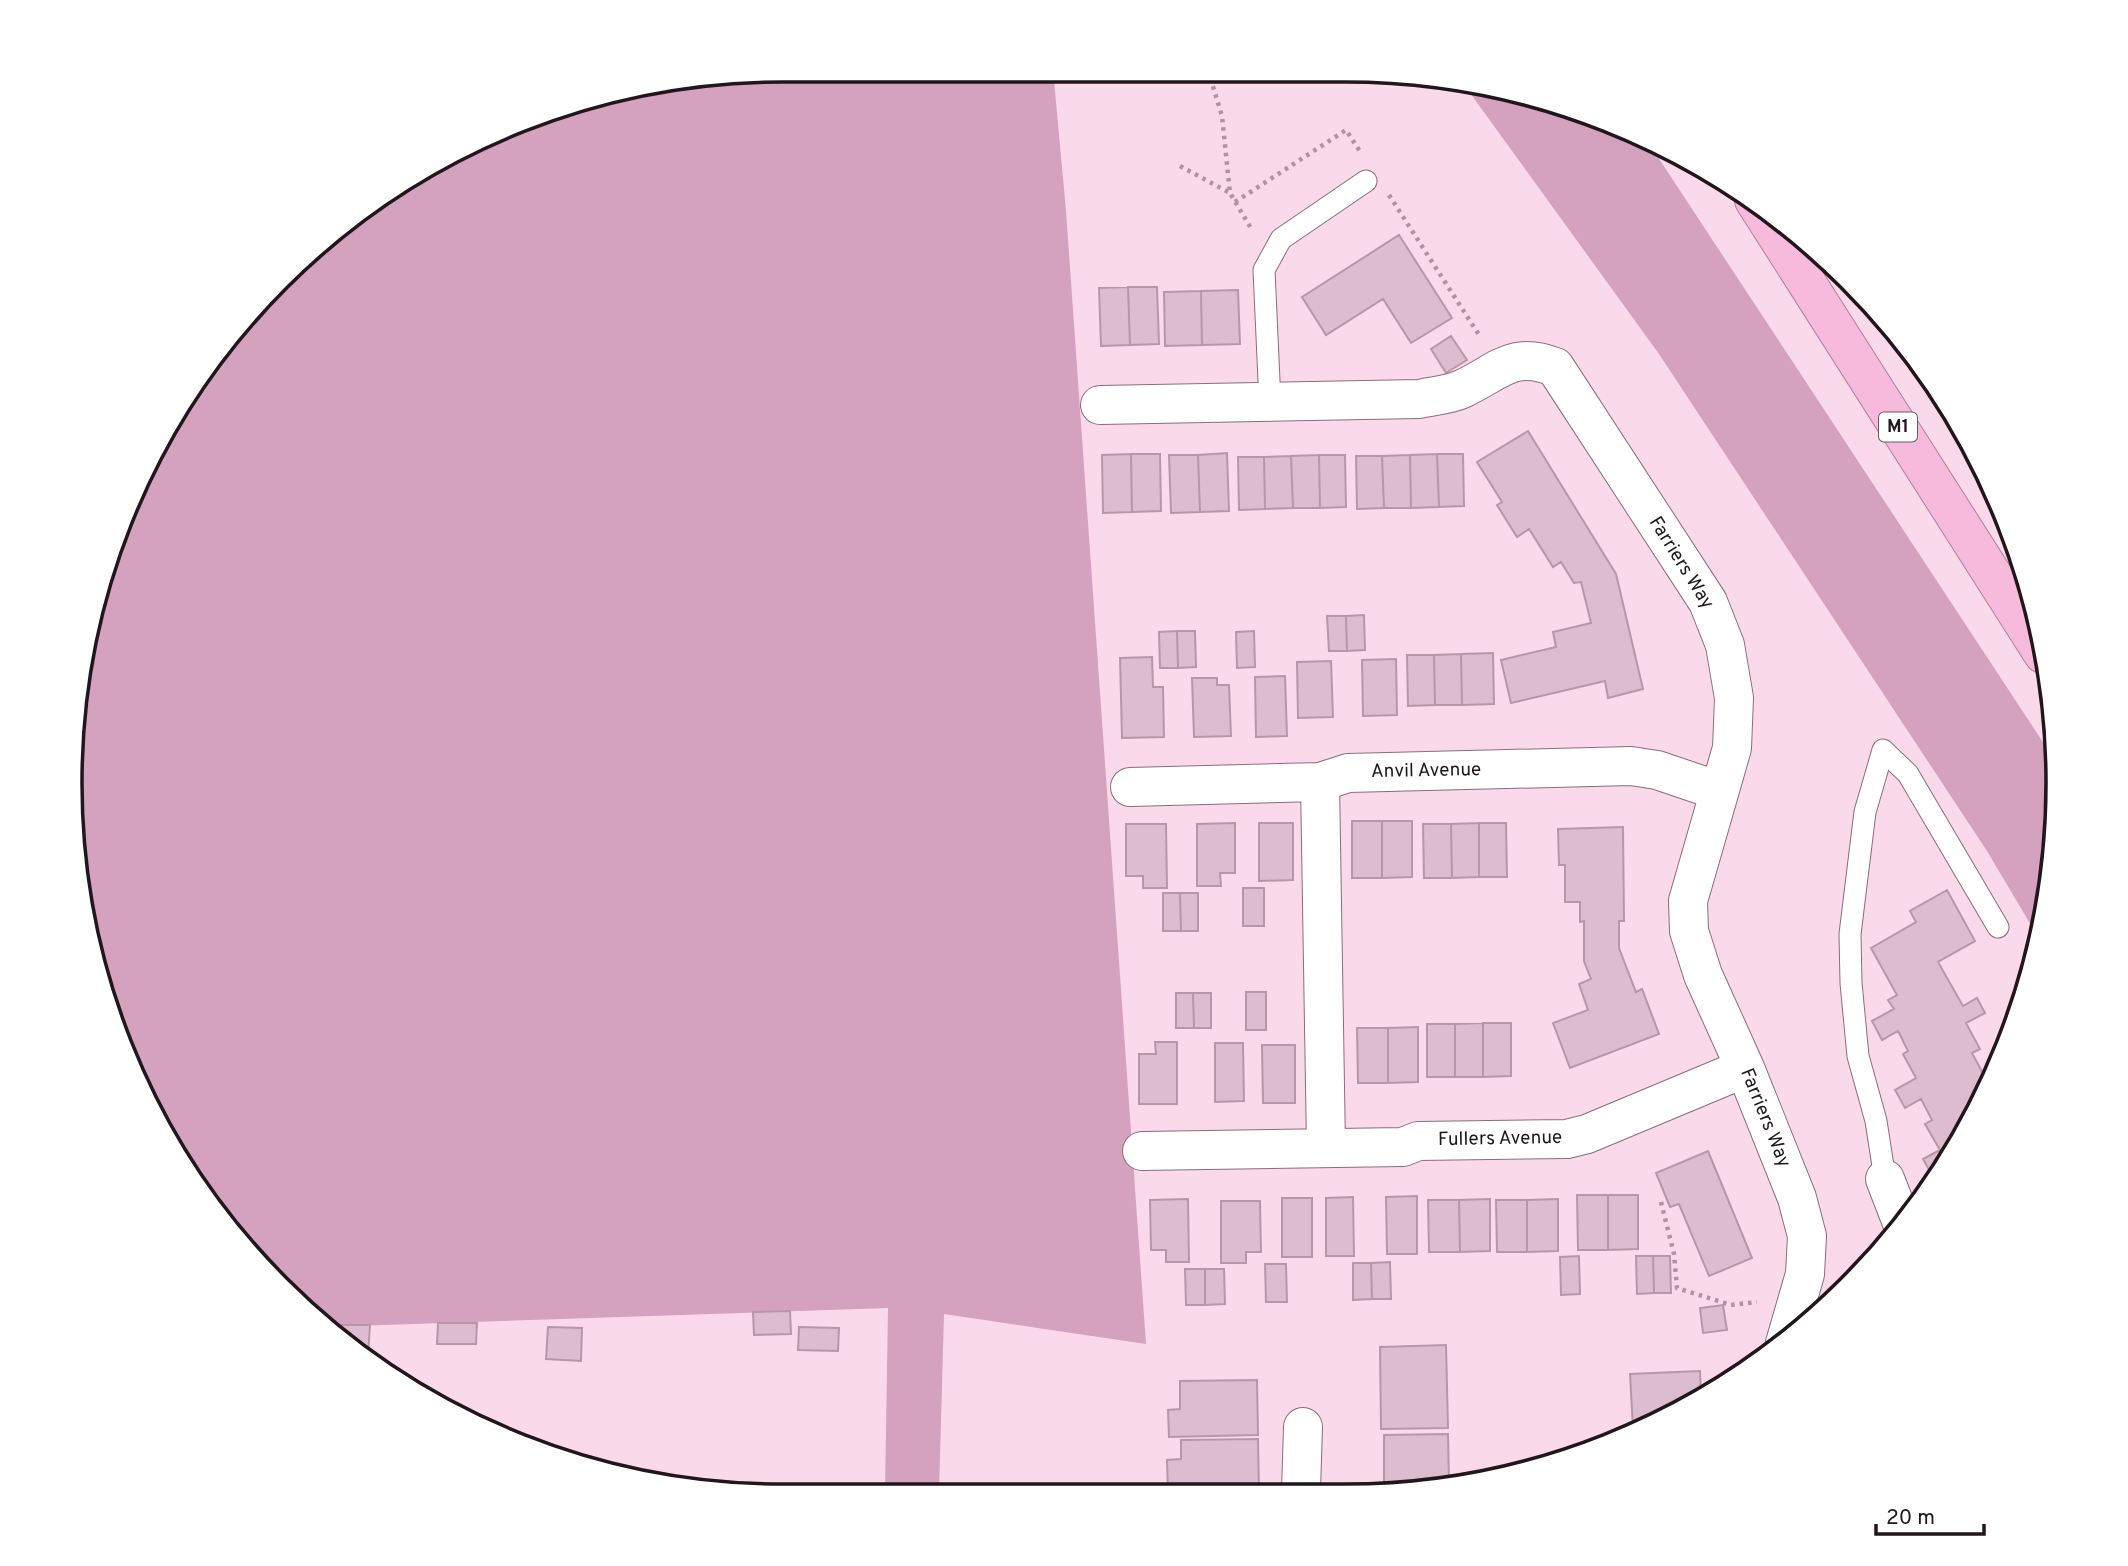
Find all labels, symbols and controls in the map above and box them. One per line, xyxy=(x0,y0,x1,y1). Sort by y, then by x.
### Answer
road number: M1 xyxy=(1879,412,1917,442)
street label: Farriers Way xyxy=(1643,512,1719,614)
street label: Anvil Avenue xyxy=(1371,758,1481,784)
street label: Farriers Way xyxy=(1734,1065,1796,1171)
street label: Fullers Avenue xyxy=(1438,1126,1562,1152)
scale bar xyxy=(1876,1492,1984,1536)
text: 20 m xyxy=(1886,1505,1935,1532)

